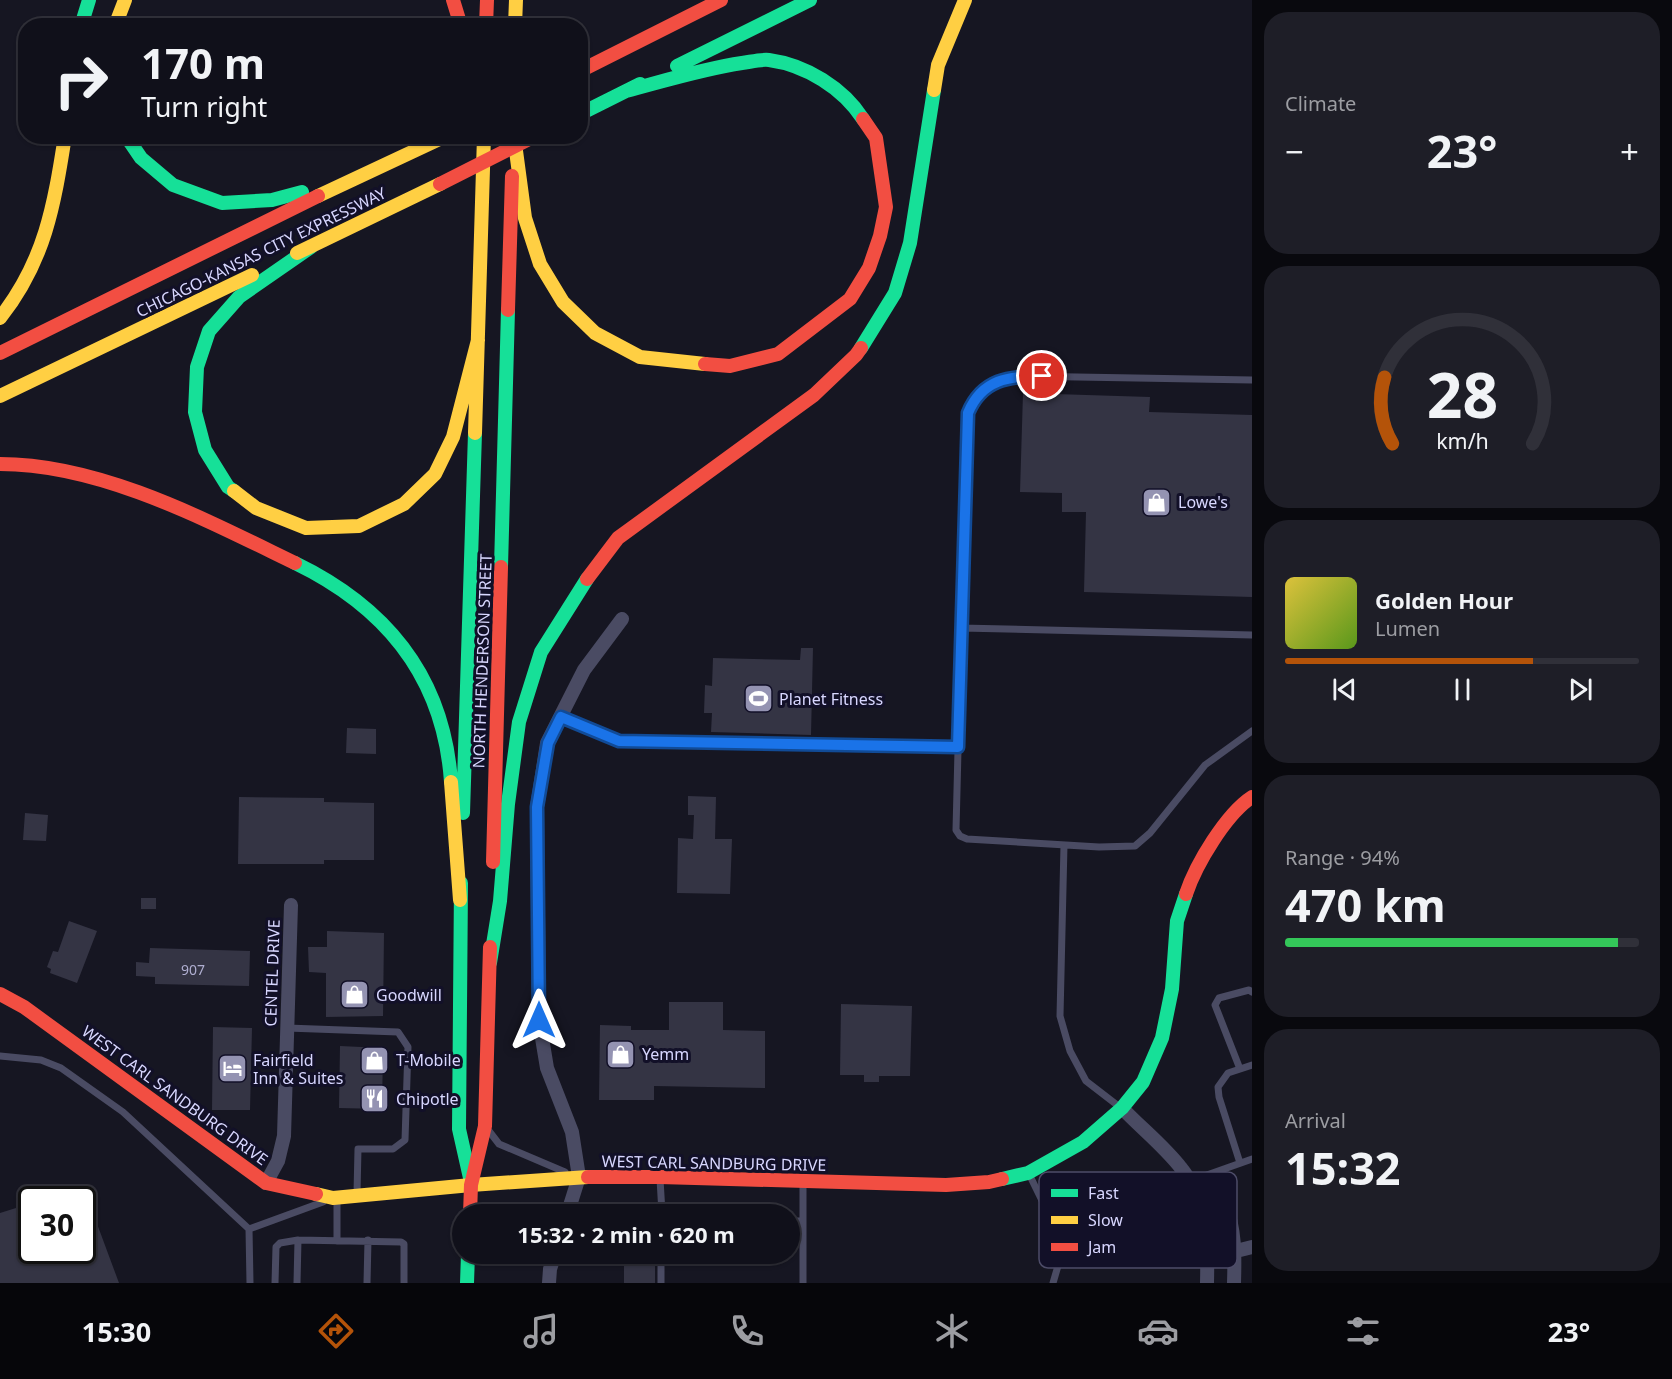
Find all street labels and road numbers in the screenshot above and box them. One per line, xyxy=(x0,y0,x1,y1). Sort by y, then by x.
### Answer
street label: CHICAGO-KANSAS CITY EXPRESSWAY xyxy=(132,181,390,322)
street label: NORTH HENDERSON STREET xyxy=(467,553,497,769)
street label: CENTEL DRIVE xyxy=(259,919,285,1027)
street label: WEST CARL SANDBURG DRIVE xyxy=(78,1020,272,1170)
street label: WEST CARL SANDBURG DRIVE xyxy=(601,1150,827,1176)

